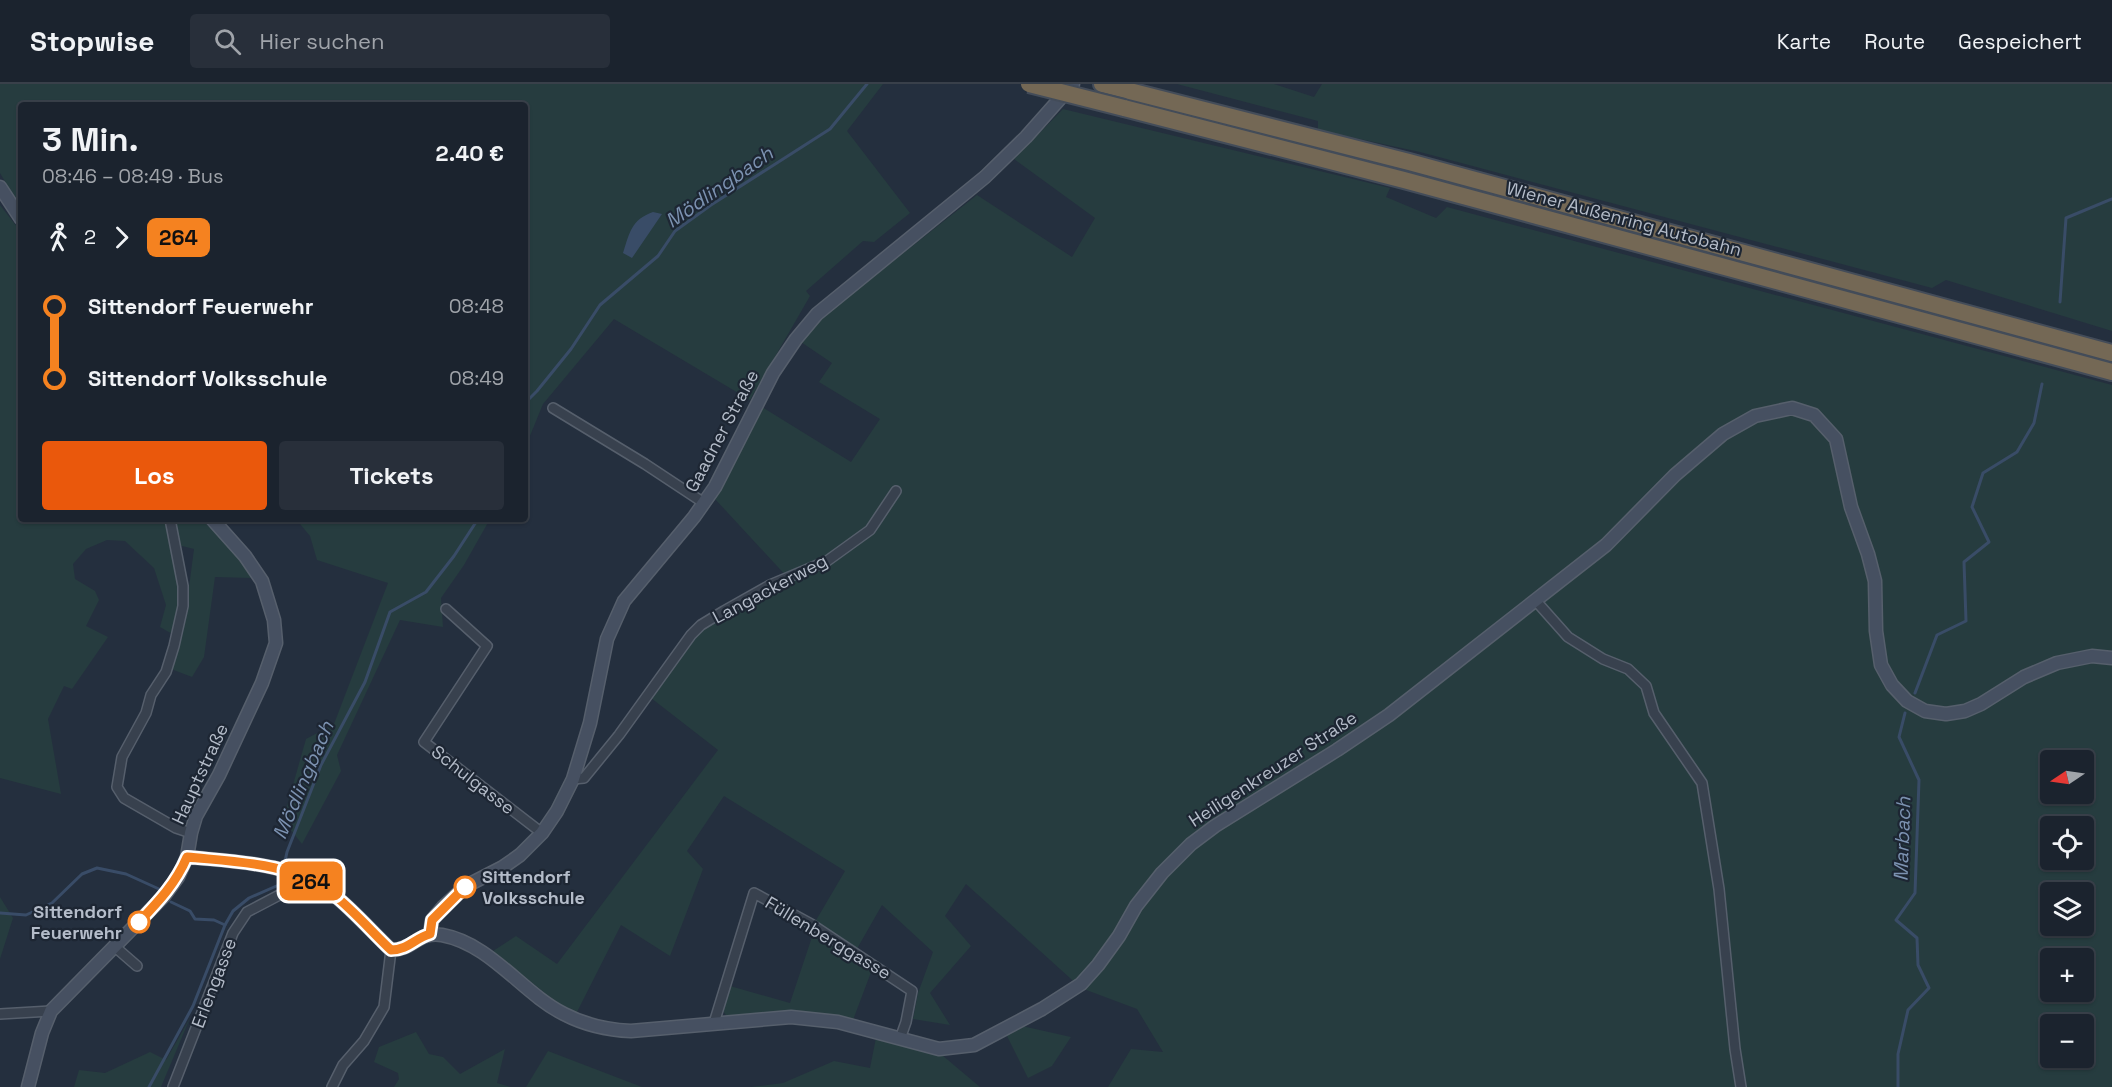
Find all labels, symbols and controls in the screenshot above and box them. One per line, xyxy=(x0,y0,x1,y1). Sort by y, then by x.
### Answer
search box xyxy=(190,14,610,68)
text: Stopwise xyxy=(30,23,154,59)
icon: search xyxy=(211,25,244,58)
text: Hier suchen xyxy=(259,27,384,55)
text: Karte xyxy=(1777,28,1831,55)
text: Route xyxy=(1864,28,1925,55)
text: Gespeichert xyxy=(1958,28,2082,55)
text: 3 Min. xyxy=(42,119,139,161)
text: 2.40 € xyxy=(436,139,504,167)
water label: Mödlingbach xyxy=(660,140,779,234)
text: 08:46 – 08:49 · Bus xyxy=(42,163,223,189)
street label: Wiener Außenring Autobahn xyxy=(1504,176,1744,261)
icon: walk xyxy=(42,221,75,254)
icon: forward xyxy=(105,221,138,254)
text: 2 xyxy=(84,224,96,250)
text: 264 xyxy=(159,224,198,251)
text: Sittendorf Feuerwehr xyxy=(88,292,314,320)
text: 08:48 xyxy=(449,293,504,319)
text: Sittendorf Volksschule xyxy=(88,364,328,392)
text: 08:49 xyxy=(449,365,504,391)
street label: Gaadner Straße xyxy=(680,366,763,496)
button: Los xyxy=(42,441,267,510)
button: Tickets xyxy=(279,441,504,510)
street label: Langackerweg xyxy=(708,549,831,628)
street label: Heiligenkreuzer Straße xyxy=(1184,706,1361,832)
water label: Mödlingbach xyxy=(266,716,340,843)
street label: Hauptstraße xyxy=(166,720,233,828)
street label: Schulgasse xyxy=(427,740,520,819)
north arrow xyxy=(2040,750,2094,804)
map controls xyxy=(2040,750,2094,1068)
water label: Marbach xyxy=(1888,795,1916,882)
button: locate xyxy=(2040,816,2094,870)
line badge: 264 xyxy=(276,862,346,900)
place label: Sittendorf Volksschule xyxy=(482,865,585,909)
text: 264 xyxy=(292,868,330,895)
marker: Sittendorf Volksschule xyxy=(454,876,476,898)
button: layers xyxy=(2040,882,2094,936)
street label: Füllenberggasse xyxy=(761,891,895,984)
place label: Sittendorf Feuerwehr xyxy=(31,900,122,944)
marker: Sittendorf Feuerwehr xyxy=(128,911,150,933)
street label: Erlengasse xyxy=(186,935,241,1031)
button: + xyxy=(2040,948,2094,1002)
button: − xyxy=(2040,1014,2094,1068)

